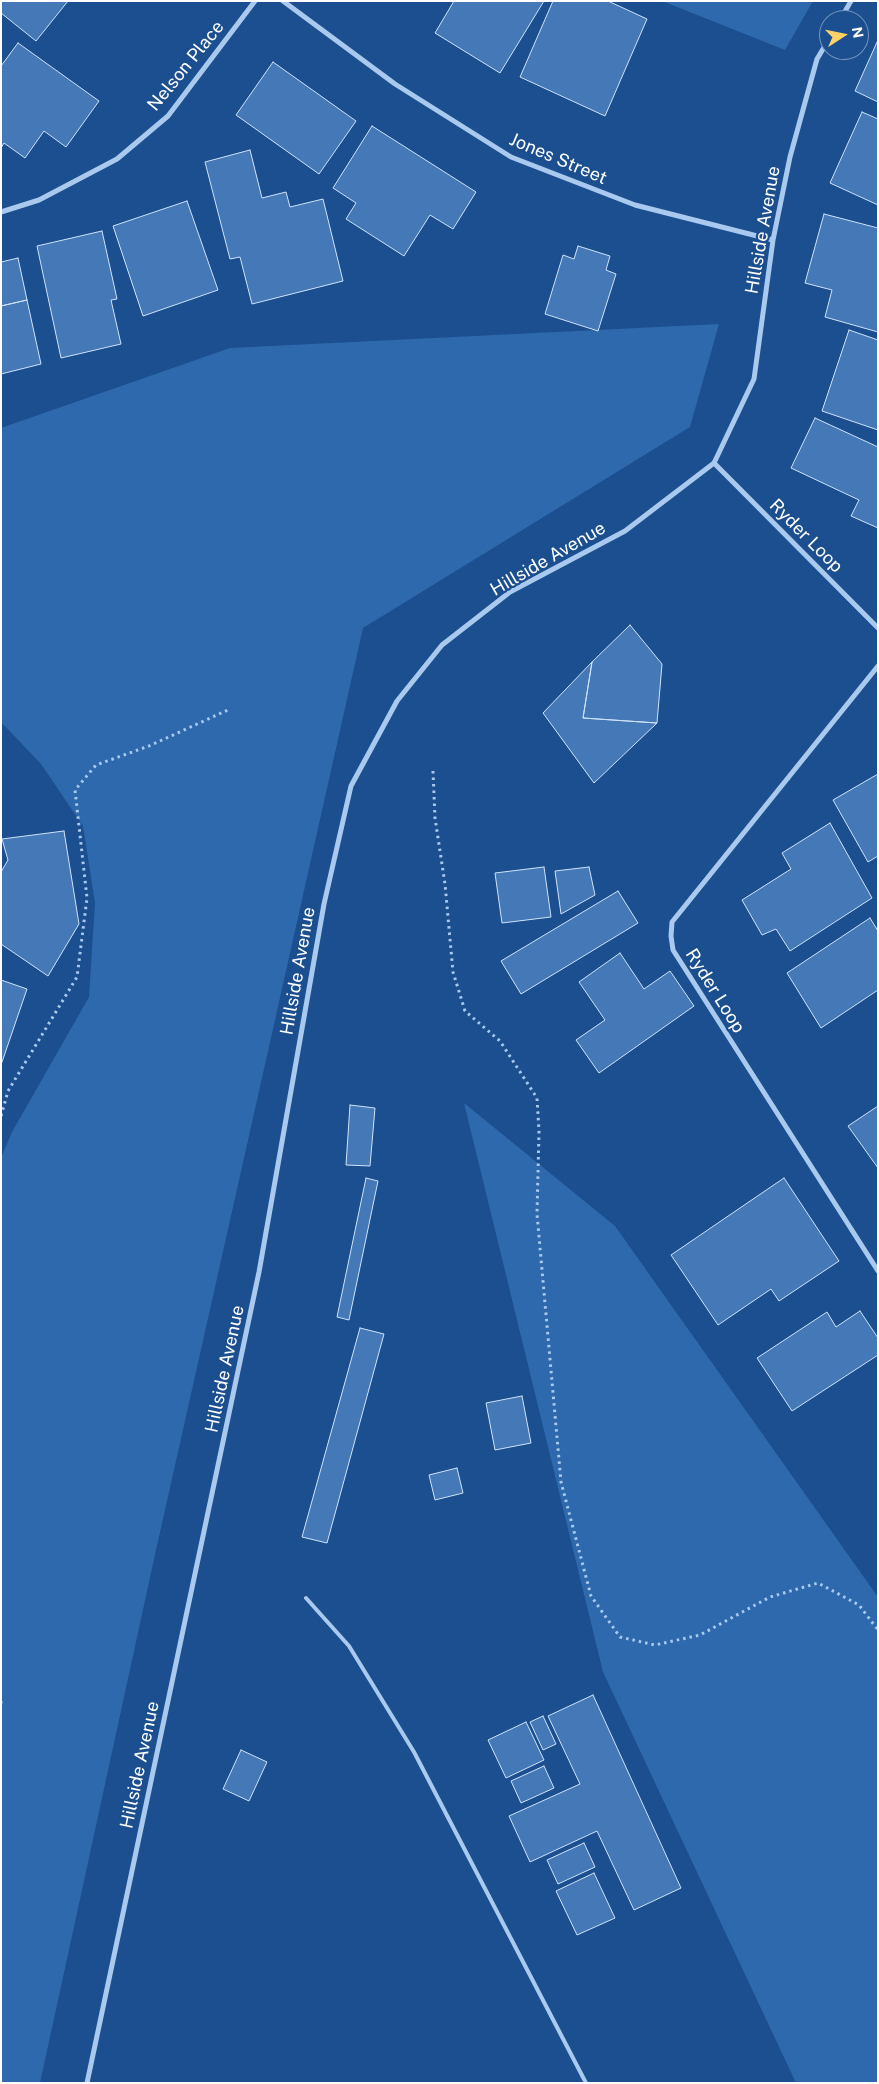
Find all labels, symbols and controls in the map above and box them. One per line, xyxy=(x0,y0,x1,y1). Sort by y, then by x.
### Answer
north arrow xyxy=(819,10,869,60)
street label: Nelson Place xyxy=(143,17,229,115)
text: N xyxy=(849,25,867,39)
street label: Jones Street xyxy=(506,129,610,189)
street label: Hillside Avenue xyxy=(741,164,785,296)
street label: Ryder Loop xyxy=(765,495,847,577)
street label: Hillside Avenue xyxy=(487,517,609,601)
street label: Hillside Avenue xyxy=(276,905,320,1037)
street label: Ryder Loop xyxy=(681,945,749,1037)
street label: Hillside Avenue xyxy=(201,1303,249,1435)
street label: Hillside Avenue xyxy=(116,1699,164,1831)

